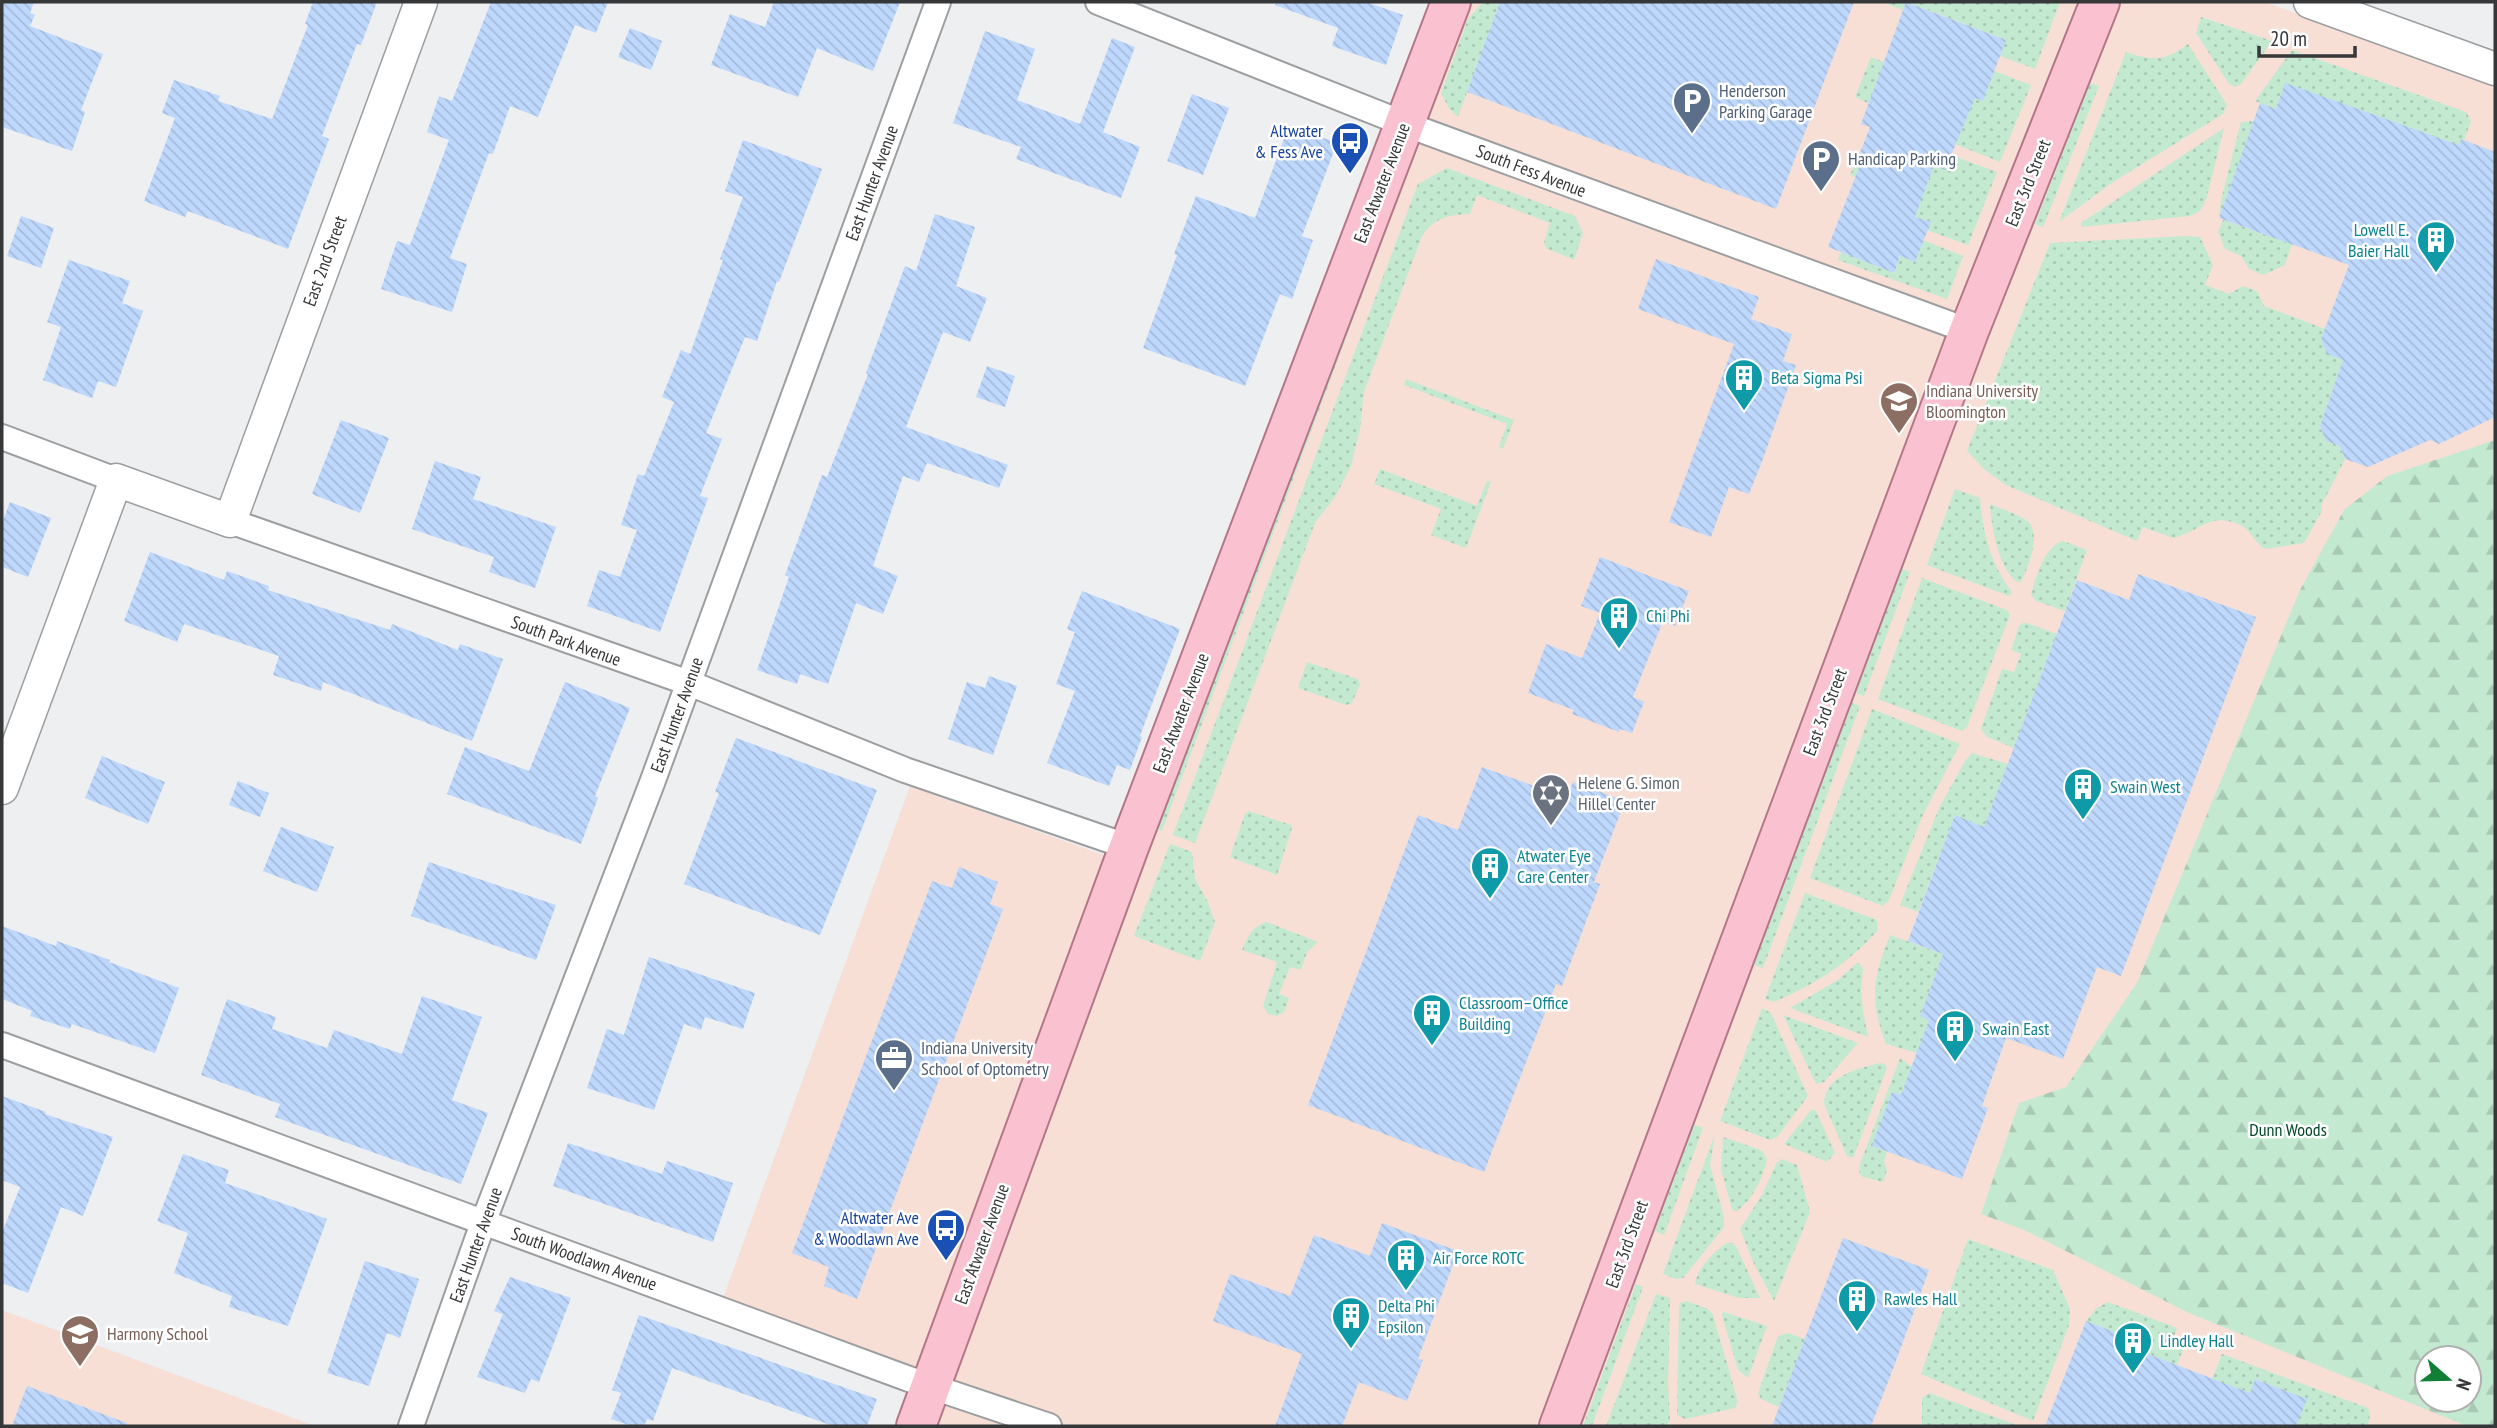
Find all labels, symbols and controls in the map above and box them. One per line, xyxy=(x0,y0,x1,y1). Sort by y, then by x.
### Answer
scale bar xyxy=(2259,14,2355,58)
text: 20 m xyxy=(2270,25,2307,52)
place label: Henderson Parking Garage xyxy=(1719,79,1813,123)
parking icon: Henderson Parking Garage xyxy=(1671,80,1713,135)
place label: Altwater & Fess Ave xyxy=(1255,119,1323,163)
bus stop icon: Altwater & Fess Ave xyxy=(1329,120,1371,175)
street label: East Atwater Avenue xyxy=(1348,120,1415,246)
street label: East Hunter Avenue xyxy=(840,122,903,244)
street label: East 3rd Street xyxy=(2000,136,2055,230)
parking icon: Handicap Parking xyxy=(1800,138,1842,193)
street label: South Fess Avenue xyxy=(1473,139,1589,202)
place label: Handicap Parking xyxy=(1848,147,1956,170)
street label: East 2nd Street xyxy=(298,212,352,309)
place label: Lowell E. Baier Hall xyxy=(2348,218,2410,262)
building icon: Lowell E. Baier Hall xyxy=(2415,219,2457,274)
building icon: Beta Sigma Psi xyxy=(1723,357,1765,412)
place label: Beta Sigma Psi xyxy=(1771,366,1863,389)
place label: Indiana University Bloomington xyxy=(1926,379,2038,423)
school or university icon: Indiana University Bloomington xyxy=(1878,380,1920,435)
building icon: Chi Phi xyxy=(1598,595,1640,650)
place label: Chi Phi xyxy=(1646,604,1690,627)
street label: South Park Avenue xyxy=(508,610,624,671)
street label: East Atwater Avenue xyxy=(1147,650,1214,776)
street label: East Hunter Avenue xyxy=(645,654,708,776)
street label: East 3rd Street xyxy=(1797,665,1852,759)
building icon: Swain West xyxy=(2062,766,2104,821)
place label: Helene G. Simon Hillel Center xyxy=(1578,771,1680,815)
synagogue icon: Helene G. Simon Hillel Center xyxy=(1530,772,1572,827)
place label: Swain West xyxy=(2110,775,2181,798)
place label: Atwater Eye Care Center xyxy=(1517,844,1591,888)
building icon: Atwater Eye Care Center xyxy=(1469,845,1511,900)
place label: Classroom–Office Building xyxy=(1459,991,1568,1035)
building icon: Classroom–Office Building xyxy=(1411,992,1453,1047)
building icon: Swain East xyxy=(1934,1008,1976,1063)
place label: Swain East xyxy=(1982,1017,2049,1040)
place label: Indiana University School of Optometry xyxy=(921,1036,1049,1080)
office icon: Indiana University School of Optometry xyxy=(873,1037,915,1092)
park label: Dunn Woods xyxy=(2249,1118,2327,1141)
street label: East Atwater Avenue xyxy=(949,1181,1014,1307)
street label: East Hunter Avenue xyxy=(444,1184,507,1306)
street label: East 3rd Street xyxy=(1600,1197,1653,1291)
place label: Altwater Ave & Woodlawn Ave xyxy=(813,1206,919,1250)
bus stop icon: Altwater Ave & Woodlawn Ave xyxy=(925,1207,967,1262)
street label: South Woodlawn Avenue xyxy=(508,1222,660,1296)
building icon: Air Force ROTC xyxy=(1385,1237,1427,1292)
place label: Air Force ROTC xyxy=(1433,1246,1525,1269)
building icon: Rawles Hall xyxy=(1836,1278,1878,1333)
place label: Rawles Hall xyxy=(1884,1287,1958,1310)
place label: Delta Phi Epsilon xyxy=(1378,1294,1435,1338)
building icon: Delta Phi Epsilon xyxy=(1330,1295,1372,1350)
school or university icon: Harmony School xyxy=(59,1313,101,1368)
building icon: Lindley Hall xyxy=(2112,1320,2154,1375)
place label: Harmony School xyxy=(107,1322,209,1345)
place label: Lindley Hall xyxy=(2160,1329,2234,1352)
north arrow xyxy=(2413,1344,2483,1414)
text: N xyxy=(2451,1376,2477,1394)

